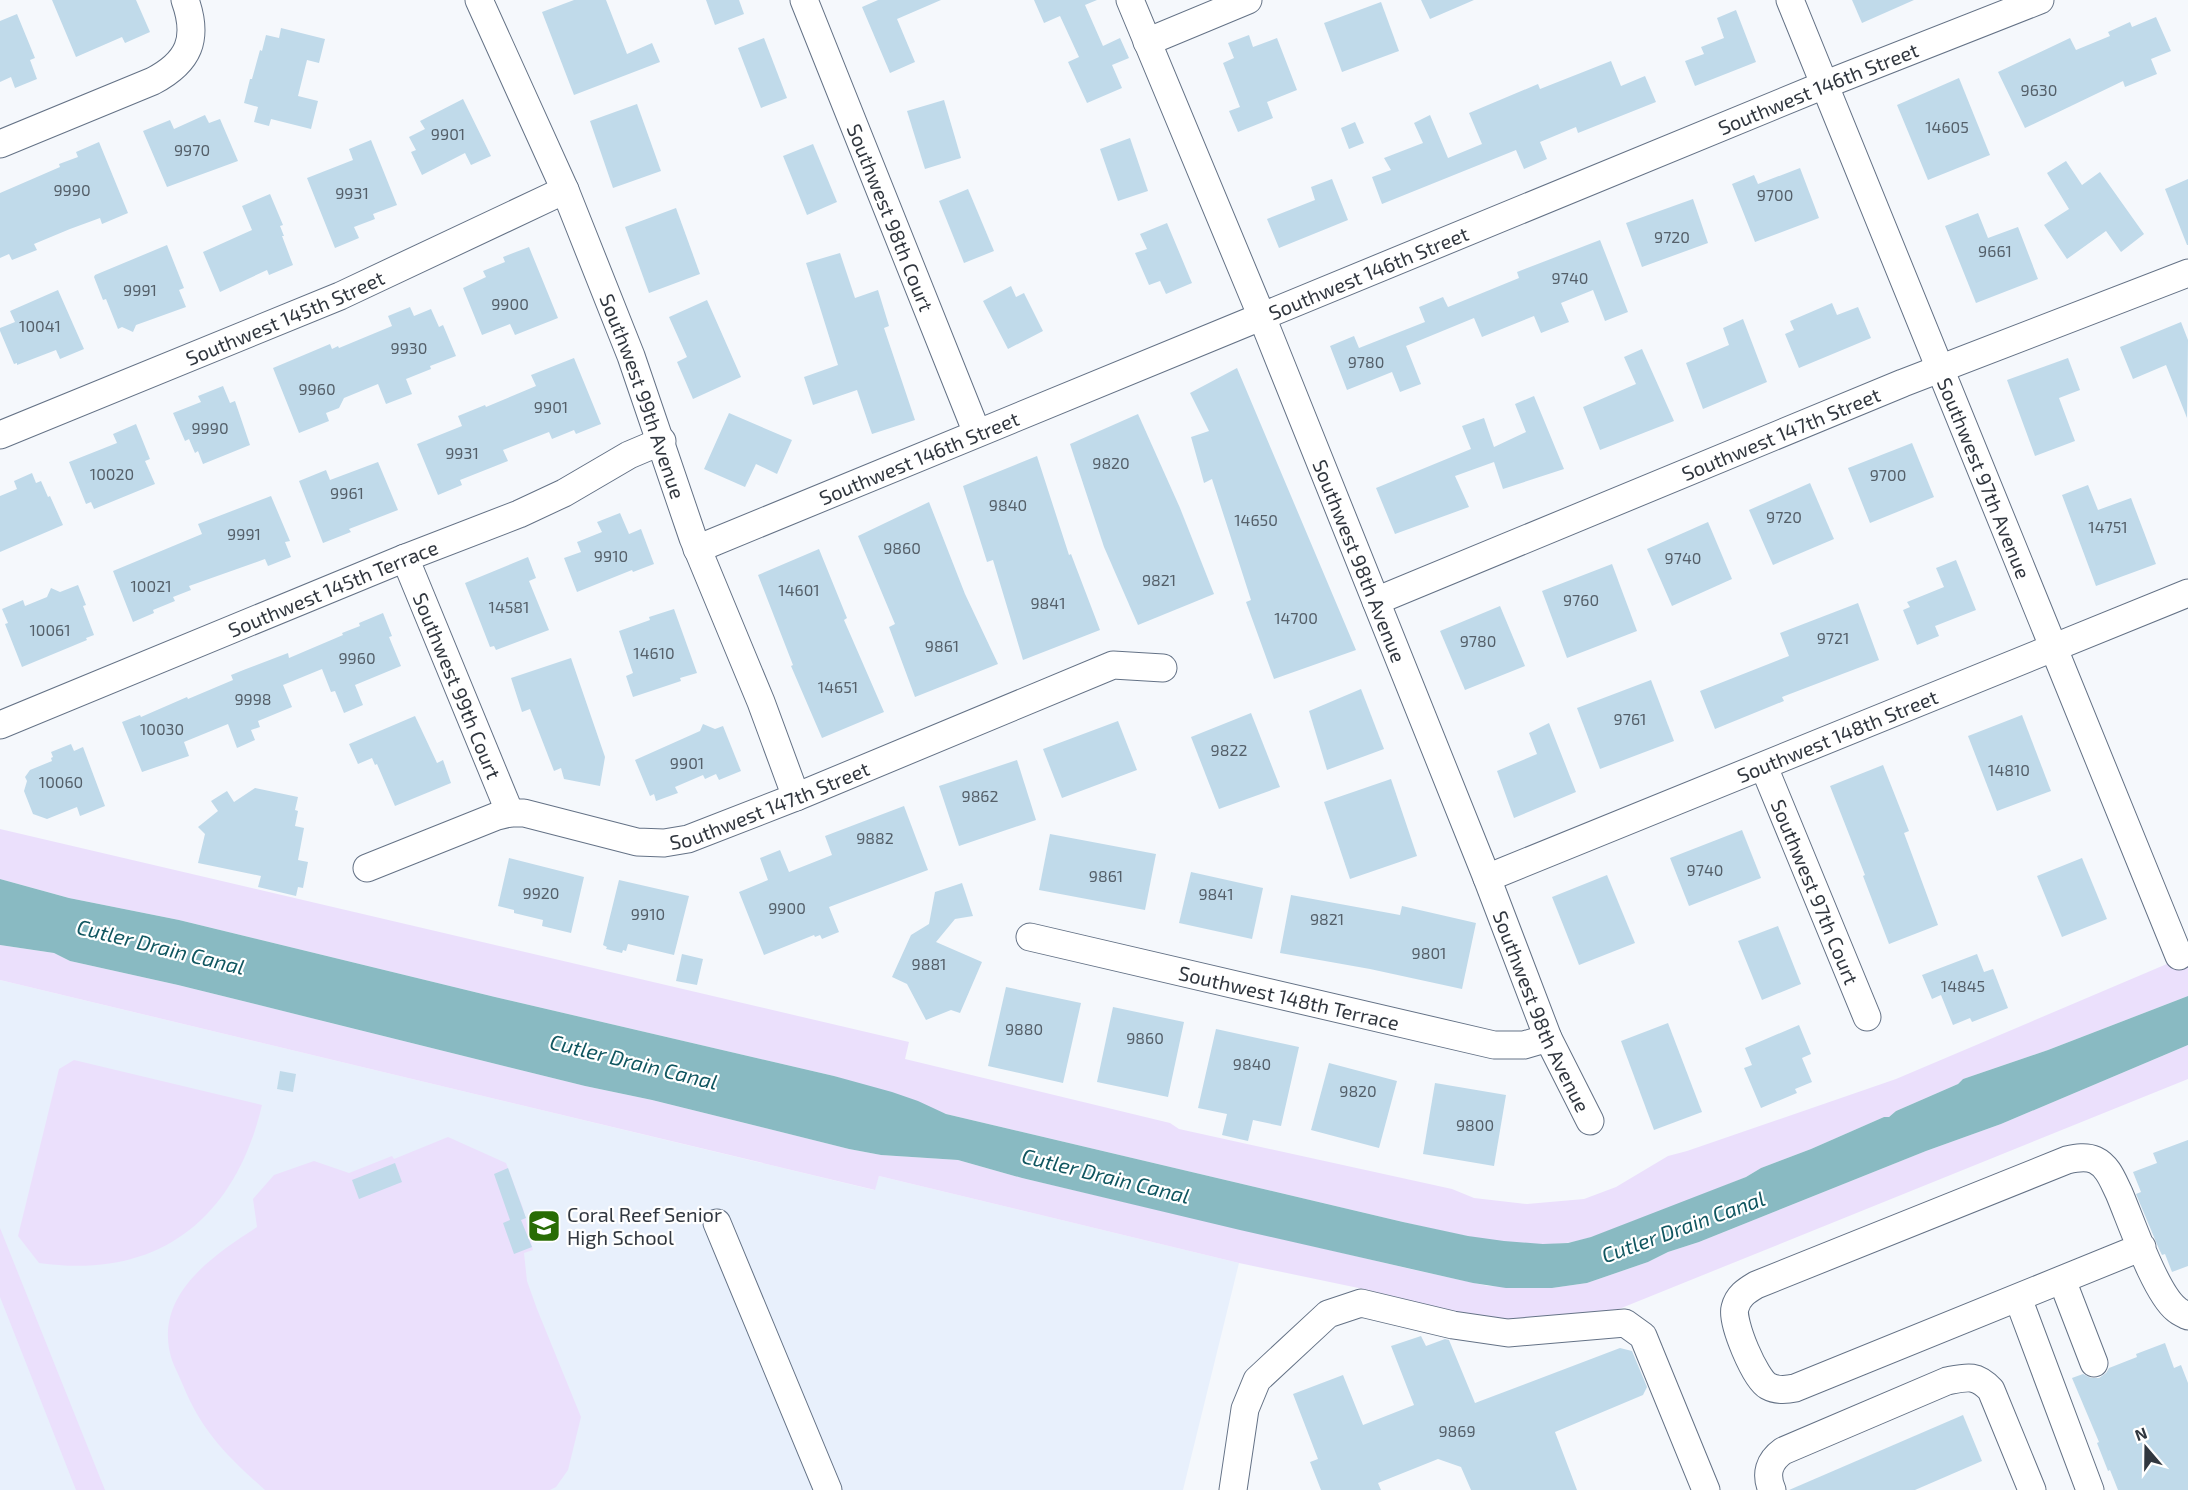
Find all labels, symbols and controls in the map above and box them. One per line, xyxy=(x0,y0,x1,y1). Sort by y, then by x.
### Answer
street label: Southwest 146th Street xyxy=(1714,37,1922,139)
house number: 9630 xyxy=(2021,80,2057,99)
house number: 14605 xyxy=(1925,117,1969,136)
street label: Southwest 98th Court xyxy=(843,120,939,315)
house number: 9901 xyxy=(431,124,465,143)
house number: 9970 xyxy=(174,140,210,159)
house number: 9990 xyxy=(53,180,91,199)
house number: 9931 xyxy=(335,183,369,202)
house number: 9700 xyxy=(1757,185,1793,204)
street label: Southwest 146th Street xyxy=(1265,221,1472,324)
house number: 9720 xyxy=(1654,227,1690,246)
house number: 9661 xyxy=(1978,241,2012,260)
street label: Southwest 145th Street xyxy=(182,265,388,370)
house number: 9740 xyxy=(1552,268,1588,287)
house number: 9991 xyxy=(123,280,157,299)
street label: Southwest 99th Avenue xyxy=(595,290,691,502)
house number: 9900 xyxy=(491,294,529,313)
house number: 10041 xyxy=(19,316,61,335)
house number: 9930 xyxy=(391,338,427,357)
house number: 9780 xyxy=(1348,352,1384,371)
street label: Southwest 97th Avenue xyxy=(1933,374,2036,582)
house number: 9960 xyxy=(298,379,336,398)
street label: Southwest 147th Street xyxy=(1678,382,1884,485)
house number: 9901 xyxy=(534,397,568,416)
street label: Southwest 146th Street xyxy=(816,406,1023,509)
house number: 9990 xyxy=(191,418,229,437)
house number: 9931 xyxy=(445,443,479,462)
house number: 9820 xyxy=(1092,453,1130,472)
street label: Southwest 98th Avenue xyxy=(1308,456,1411,666)
house number: 10020 xyxy=(90,464,134,483)
house number: 9700 xyxy=(1870,465,1906,484)
house number: 9961 xyxy=(330,483,364,502)
house number: 9840 xyxy=(989,495,1027,514)
house number: 9720 xyxy=(1766,507,1802,526)
house number: 14650 xyxy=(1234,510,1278,529)
house number: 14751 xyxy=(2088,517,2128,536)
house number: 9991 xyxy=(227,524,261,543)
street label: Southwest 145th Terrace xyxy=(224,534,441,642)
house number: 9860 xyxy=(883,538,921,557)
house number: 9910 xyxy=(594,546,628,565)
house number: 9740 xyxy=(1665,548,1701,567)
house number: 9821 xyxy=(1142,570,1176,589)
house number: 10021 xyxy=(130,576,172,595)
house number: 14601 xyxy=(778,580,820,599)
street label: Southwest 99th Court xyxy=(409,589,507,783)
house number: 9760 xyxy=(1563,590,1599,609)
house number: 9841 xyxy=(1030,593,1066,612)
house number: 14581 xyxy=(489,597,529,616)
house number: 14700 xyxy=(1274,608,1318,627)
house number: 10061 xyxy=(29,620,71,639)
house number: 9721 xyxy=(1817,628,1849,647)
house number: 9780 xyxy=(1460,631,1496,650)
house number: 9861 xyxy=(925,636,959,655)
house number: 14610 xyxy=(633,643,675,662)
house number: 9960 xyxy=(338,648,376,667)
house number: 14651 xyxy=(818,677,858,696)
street label: Southwest 148th Street xyxy=(1733,684,1941,787)
house number: 9998 xyxy=(234,689,272,708)
house number: 9761 xyxy=(1614,709,1646,728)
house number: 10030 xyxy=(140,719,184,738)
house number: 9822 xyxy=(1211,740,1247,759)
house number: 9901 xyxy=(670,753,704,772)
street label: Southwest 147th Street xyxy=(668,756,873,854)
house number: 14810 xyxy=(1988,760,2030,779)
house number: 10060 xyxy=(39,772,83,791)
house number: 9862 xyxy=(961,786,999,805)
street label: Southwest 97th Court xyxy=(1767,796,1864,988)
house number: 9882 xyxy=(856,828,894,847)
house number: 9740 xyxy=(1687,860,1723,879)
house number: 9861 xyxy=(1089,866,1123,885)
house number: 9920 xyxy=(523,883,559,902)
house number: 9841 xyxy=(1198,884,1234,903)
house number: 9900 xyxy=(768,898,806,917)
house number: 9910 xyxy=(631,904,665,923)
street label: Southwest 98th Avenue xyxy=(1489,907,1595,1116)
house number: 9821 xyxy=(1310,909,1344,928)
water label: Cutler Drain Canal xyxy=(75,913,247,979)
house number: 9801 xyxy=(1412,943,1446,962)
house number: 9881 xyxy=(912,954,946,973)
street label: Southwest 148th Terrace xyxy=(1176,960,1402,1035)
house number: 14845 xyxy=(1941,976,1985,995)
house number: 9880 xyxy=(1005,1019,1043,1038)
water label: Cutler Drain Canal xyxy=(548,1028,720,1094)
house number: 9860 xyxy=(1126,1028,1164,1047)
house number: 9840 xyxy=(1233,1054,1271,1073)
house number: 9820 xyxy=(1339,1081,1377,1100)
house number: 9800 xyxy=(1456,1115,1494,1134)
water label: Cutler Drain Canal xyxy=(1020,1142,1192,1208)
water label: Cutler Drain Canal xyxy=(1598,1185,1768,1267)
place label: Coral Reef Senior High School xyxy=(567,1202,722,1249)
school or university icon: Coral Reef Senior High School xyxy=(526,1208,562,1244)
north arrow xyxy=(2116,1418,2176,1478)
house number: 9869 xyxy=(1438,1421,1476,1440)
text: N xyxy=(2132,1423,2149,1444)

